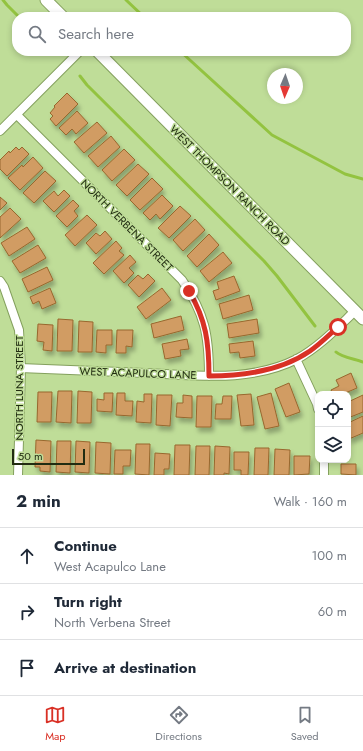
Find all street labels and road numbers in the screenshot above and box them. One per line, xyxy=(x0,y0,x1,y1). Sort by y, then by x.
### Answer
street label: WEST THOMPSON RANCH ROAD xyxy=(166,121,294,249)
street label: NORTH VERBENA STREET xyxy=(77,175,177,275)
street label: NORTH LUNA STREET xyxy=(11,335,27,441)
street label: WEST ACAPULCO LANE xyxy=(79,363,197,383)

